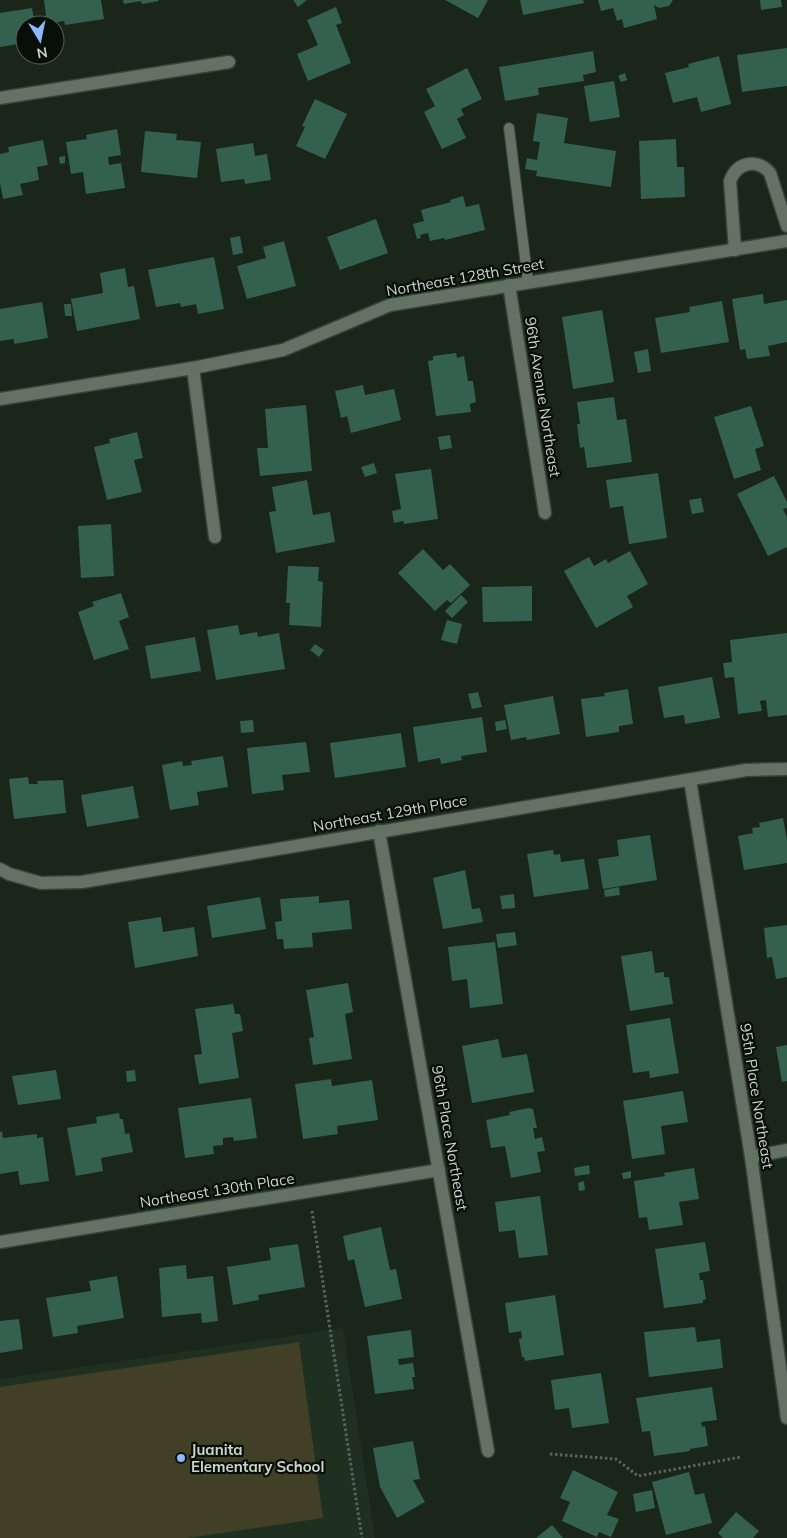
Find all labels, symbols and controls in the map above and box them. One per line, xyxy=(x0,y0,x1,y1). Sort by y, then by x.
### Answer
north arrow xyxy=(15,15,65,65)
text: N xyxy=(35,43,49,63)
street label: Northeast 128th Street xyxy=(385,254,545,300)
street label: 96th Avenue Northeast xyxy=(521,316,565,478)
street label: Northeast 129th Place xyxy=(311,790,469,836)
street label: 95th Place Northeast xyxy=(736,1022,778,1170)
street label: 96th Place Northeast xyxy=(428,1064,472,1212)
street label: Northeast 130th Place xyxy=(138,1168,296,1212)
place label: Juanita Elementary School xyxy=(191,1440,324,1476)
marker: Juanita Elementary School xyxy=(175,1452,187,1464)

